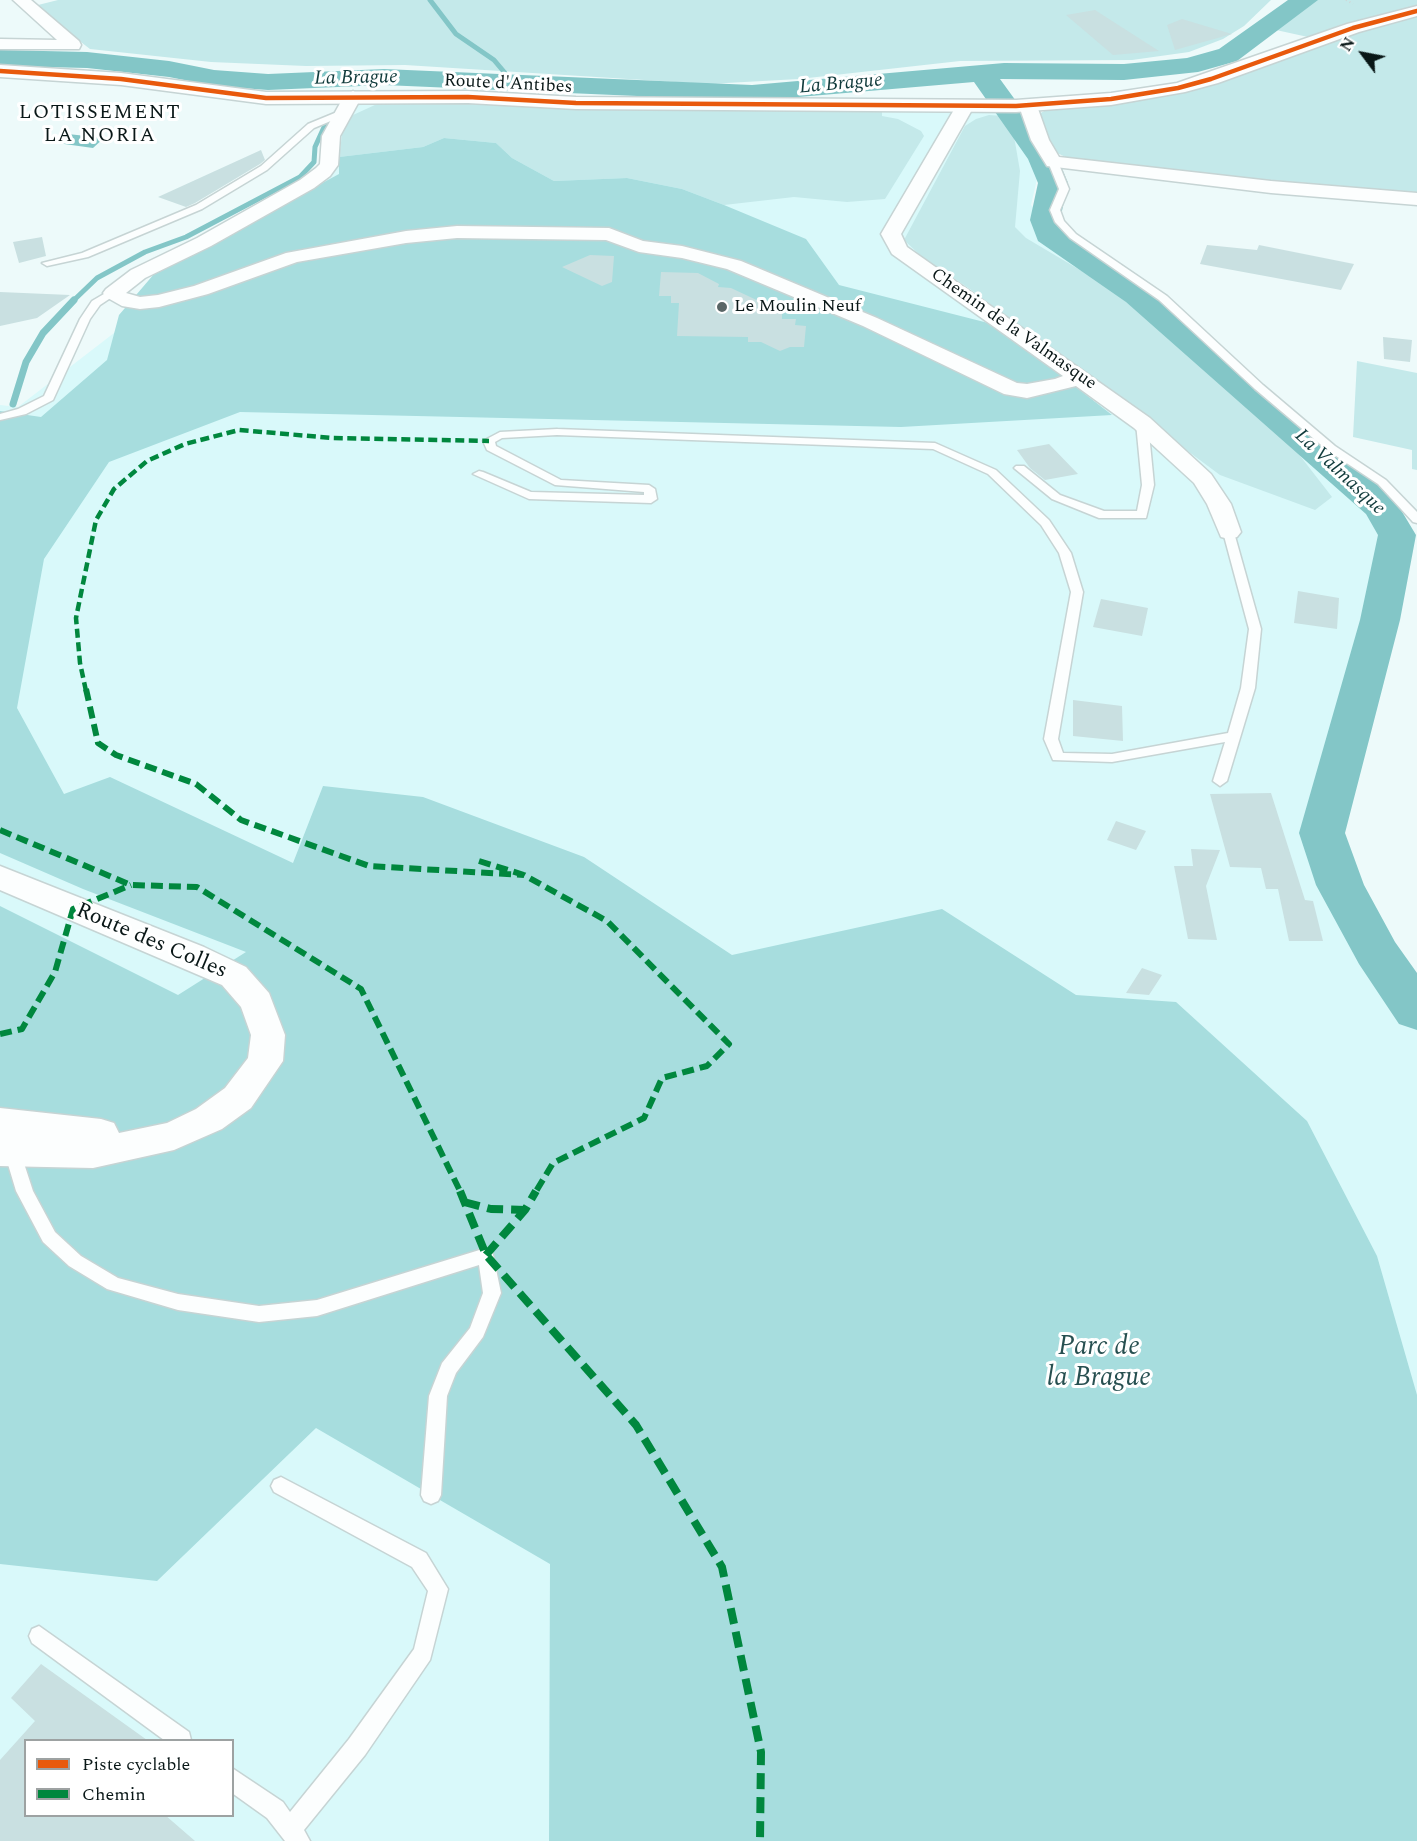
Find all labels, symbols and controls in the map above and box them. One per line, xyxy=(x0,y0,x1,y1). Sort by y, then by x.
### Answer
north arrow xyxy=(1333,24,1393,84)
text: N xyxy=(1334,33,1361,56)
water label: La Brague xyxy=(314,66,398,92)
water label: La Brague xyxy=(798,69,884,101)
street label: Route d'Antibes xyxy=(443,71,573,99)
district label: LOTISSEMENT LA NORIA xyxy=(19,102,181,149)
street label: Chemin de la Valmasque xyxy=(926,265,1100,395)
place label: Le Moulin Neuf xyxy=(734,296,861,318)
marker: Le Moulin Neuf xyxy=(715,300,729,314)
water label: La Valmasque xyxy=(1289,425,1389,521)
street label: Route des Colles xyxy=(71,898,231,986)
park label: Parc de la Brague xyxy=(1047,1333,1151,1396)
legend xyxy=(24,1739,234,1817)
text: Piste cyclable xyxy=(82,1751,190,1778)
text: Chemin xyxy=(82,1781,146,1808)

